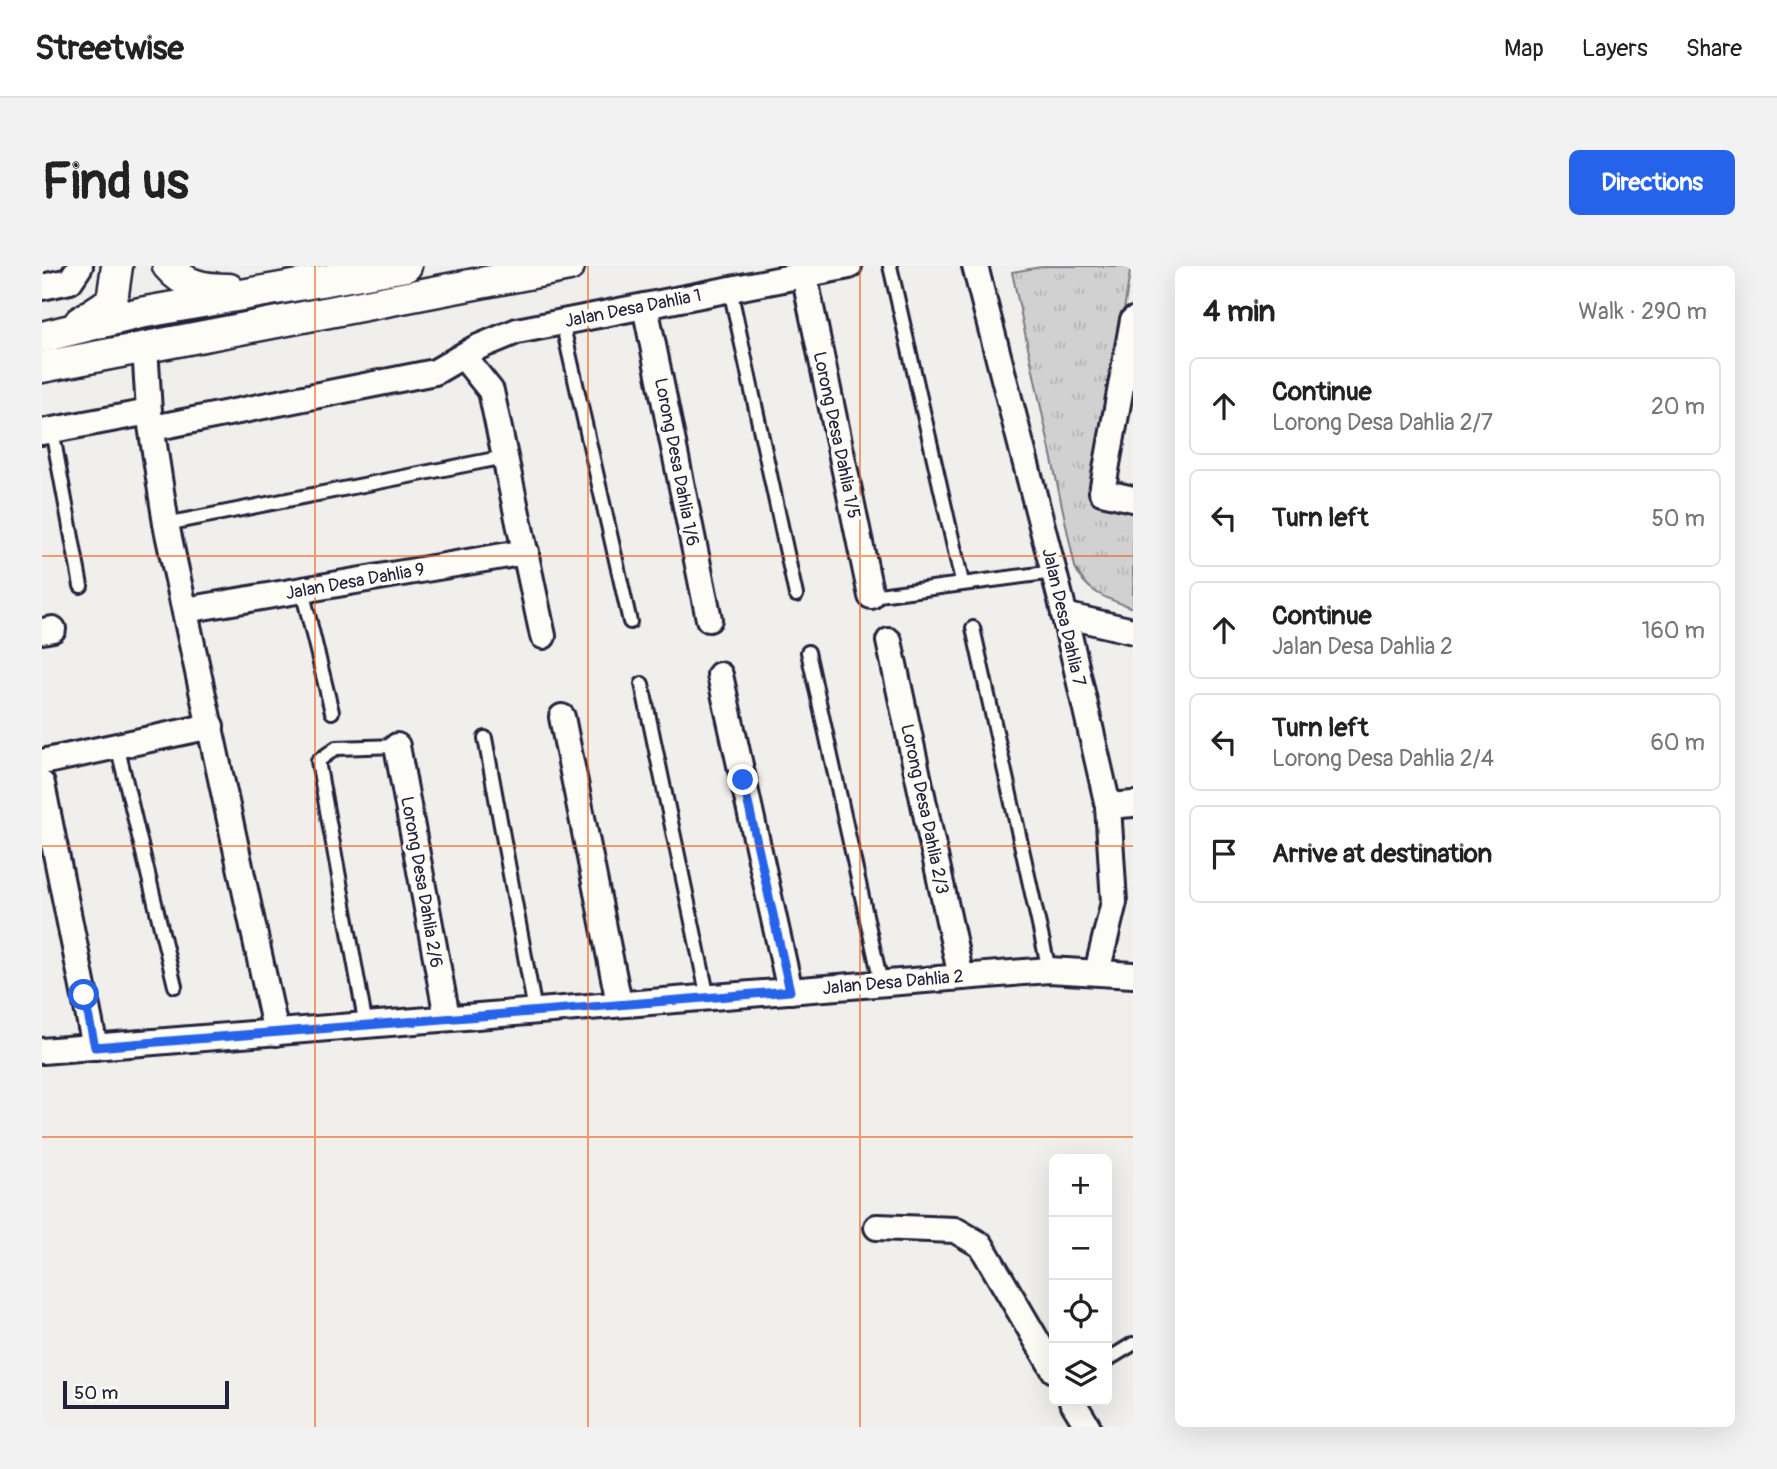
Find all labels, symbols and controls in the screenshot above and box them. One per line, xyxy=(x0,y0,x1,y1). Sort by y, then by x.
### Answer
text: Streetwise xyxy=(35,28,184,69)
text: Map xyxy=(1504,34,1544,63)
text: Layers xyxy=(1582,34,1648,63)
text: Share xyxy=(1686,34,1742,63)
button: Directions xyxy=(1569,150,1735,215)
text: Find us xyxy=(42,152,189,213)
street label: Jalan Desa Dahlia 1 xyxy=(563,284,703,333)
text: 4 min xyxy=(1203,293,1276,330)
text: Walk · 290 m xyxy=(1578,297,1707,326)
street label: Lorong Desa Dahlia 1/5 xyxy=(808,350,865,521)
street label: Lorong Desa Dahlia 1/6 xyxy=(649,376,704,548)
text: Continue xyxy=(1272,376,1372,408)
icon: ahead xyxy=(1205,387,1243,425)
text: 20 m xyxy=(1651,392,1705,421)
text: Lorong Desa Dahlia 2/7 xyxy=(1272,408,1493,437)
icon: left xyxy=(1205,499,1243,537)
text: Turn left xyxy=(1272,502,1368,534)
text: 50 m xyxy=(1651,504,1705,533)
street label: Jalan Desa Dahlia 7 xyxy=(1036,546,1091,689)
street label: Jalan Desa Dahlia 9 xyxy=(284,558,426,605)
text: Continue xyxy=(1272,600,1372,632)
icon: ahead xyxy=(1205,611,1243,649)
text: 160 m xyxy=(1641,616,1705,645)
text: Jalan Desa Dahlia 2 xyxy=(1272,632,1453,661)
text: Turn left xyxy=(1272,712,1368,744)
street label: Lorong Desa Dahlia 2/3 xyxy=(895,722,954,896)
icon: left xyxy=(1205,723,1243,761)
text: 60 m xyxy=(1650,728,1705,757)
text: Lorong Desa Dahlia 2/4 xyxy=(1272,744,1494,773)
route end xyxy=(727,764,758,795)
street label: Lorong Desa Dahlia 2/6 xyxy=(395,794,448,970)
icon: arrive xyxy=(1205,835,1243,873)
text: Arrive at destination xyxy=(1272,838,1492,870)
street label: Jalan Desa Dahlia 2 xyxy=(822,965,965,1000)
route start xyxy=(68,979,99,1010)
map controls xyxy=(1049,1154,1112,1406)
button: + xyxy=(1049,1154,1112,1217)
button: − xyxy=(1049,1217,1112,1280)
button: locate xyxy=(1049,1280,1112,1343)
button: layers xyxy=(1049,1343,1112,1406)
scale bar xyxy=(63,1378,229,1410)
text: 50 m xyxy=(74,1381,118,1405)

